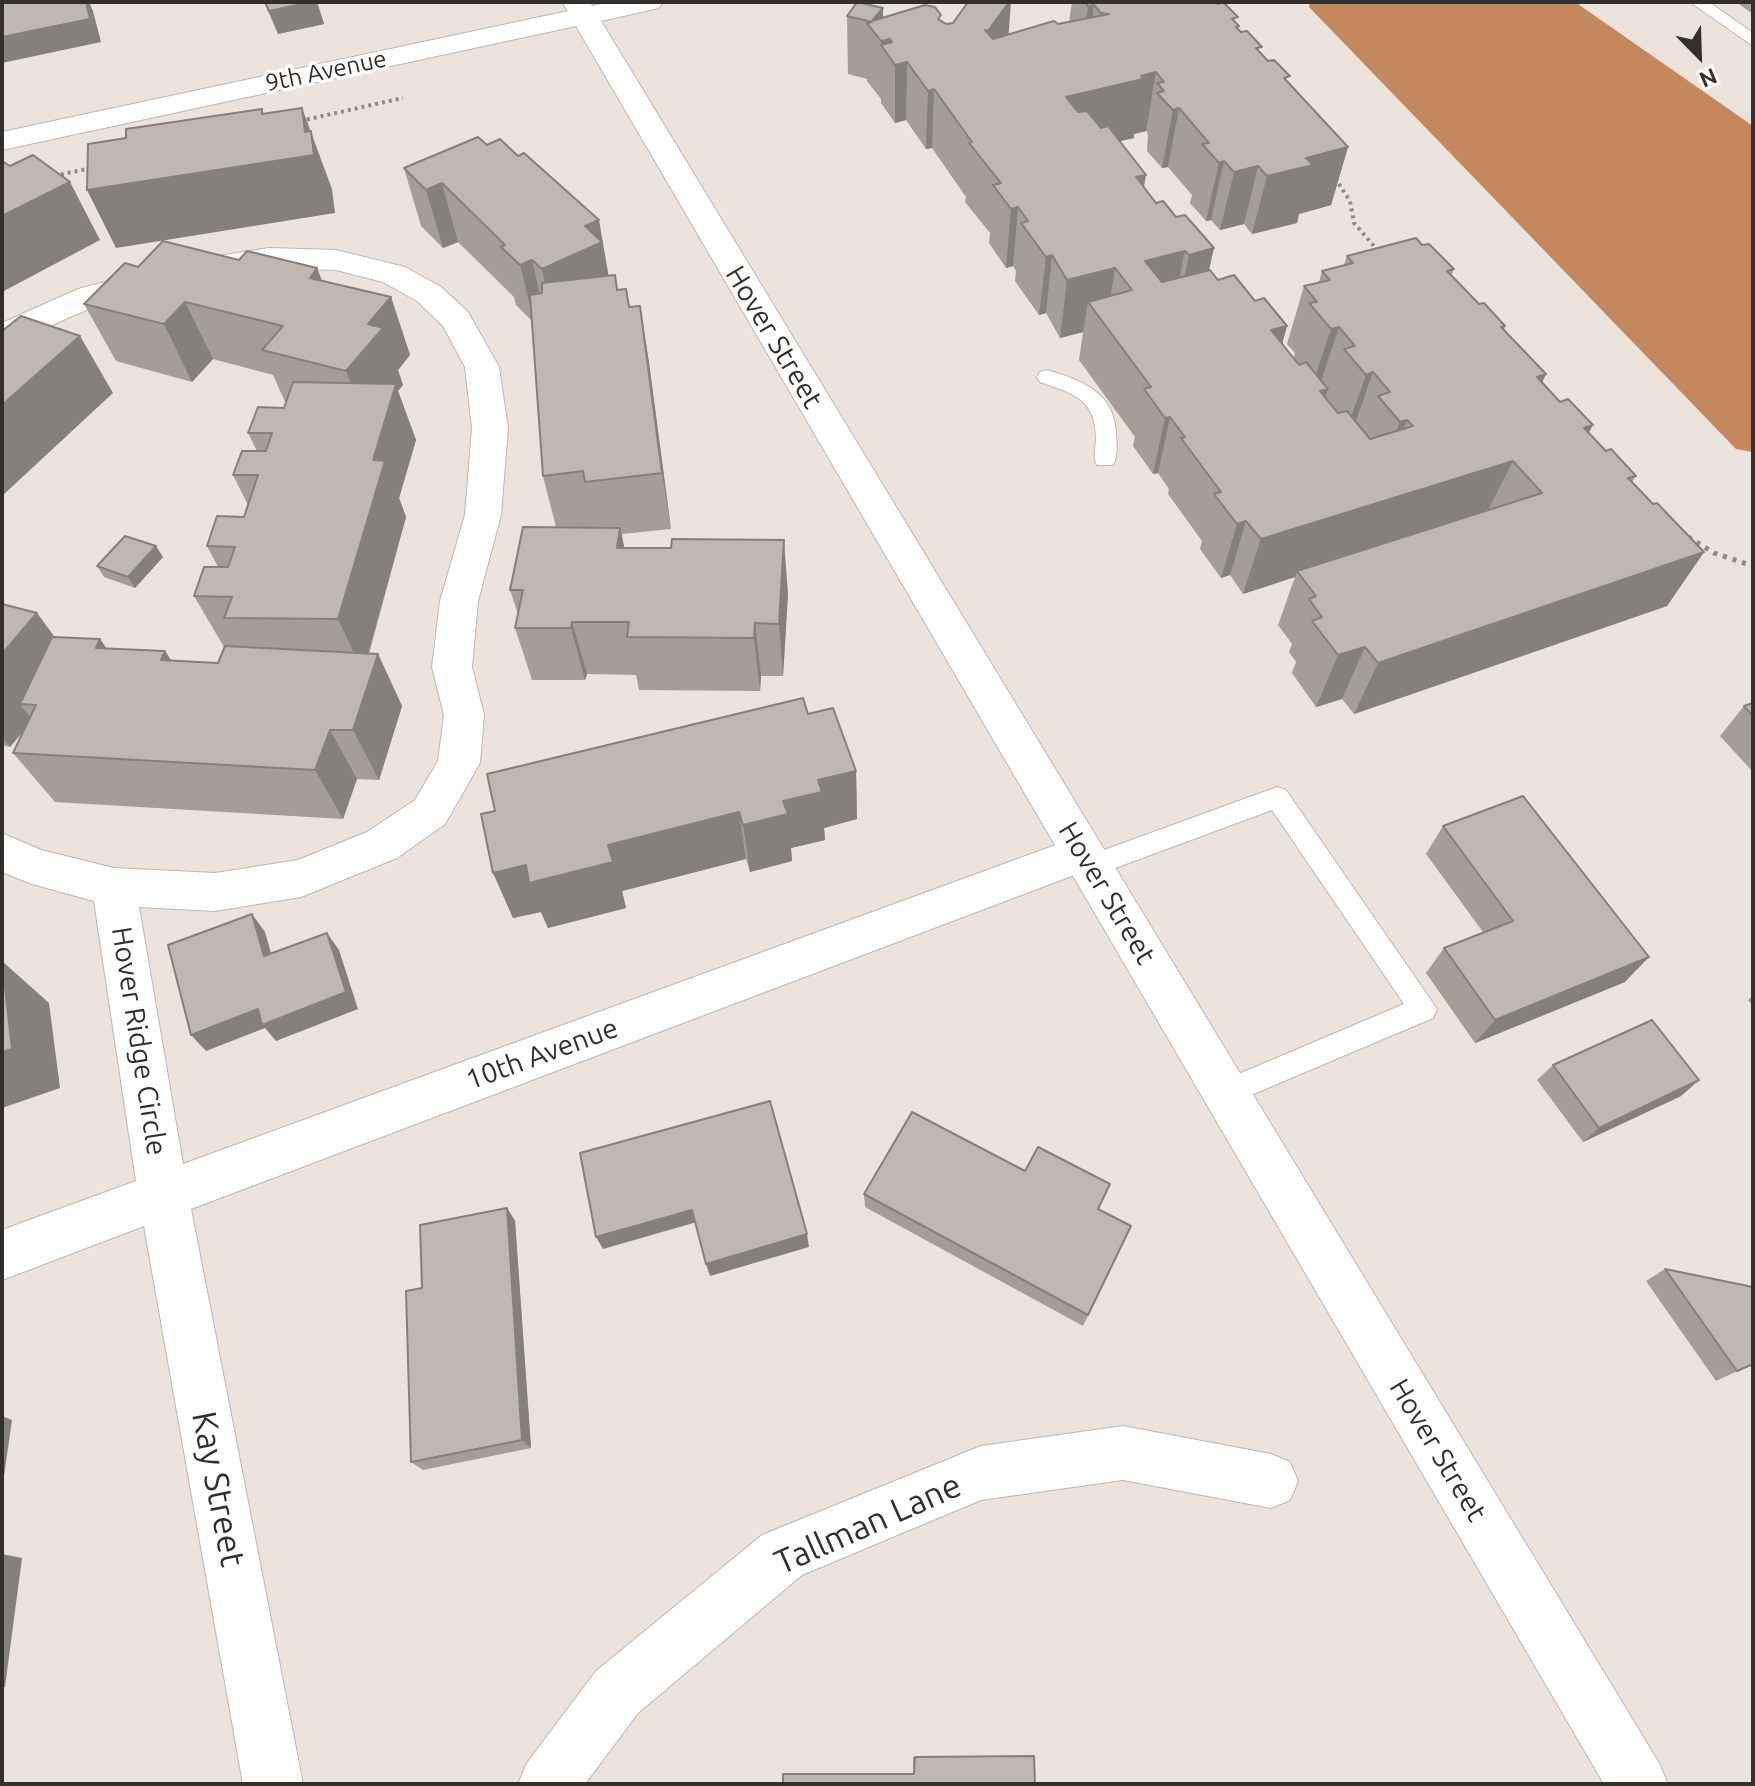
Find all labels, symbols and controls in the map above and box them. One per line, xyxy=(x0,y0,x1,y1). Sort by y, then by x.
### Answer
north arrow xyxy=(1659,16,1739,96)
street label: 9th Avenue xyxy=(263,44,389,98)
text: N xyxy=(1696,64,1721,93)
street label: Hover Street xyxy=(718,260,830,414)
street label: Hover Street xyxy=(1051,816,1163,970)
street label: Hover Ridge Circle xyxy=(104,924,174,1158)
street label: 10th Avenue xyxy=(461,1011,623,1097)
street label: Hover Street xyxy=(1382,1373,1494,1527)
street label: Kay Street xyxy=(183,1408,253,1570)
street label: Tallman Lane xyxy=(768,1465,968,1583)

